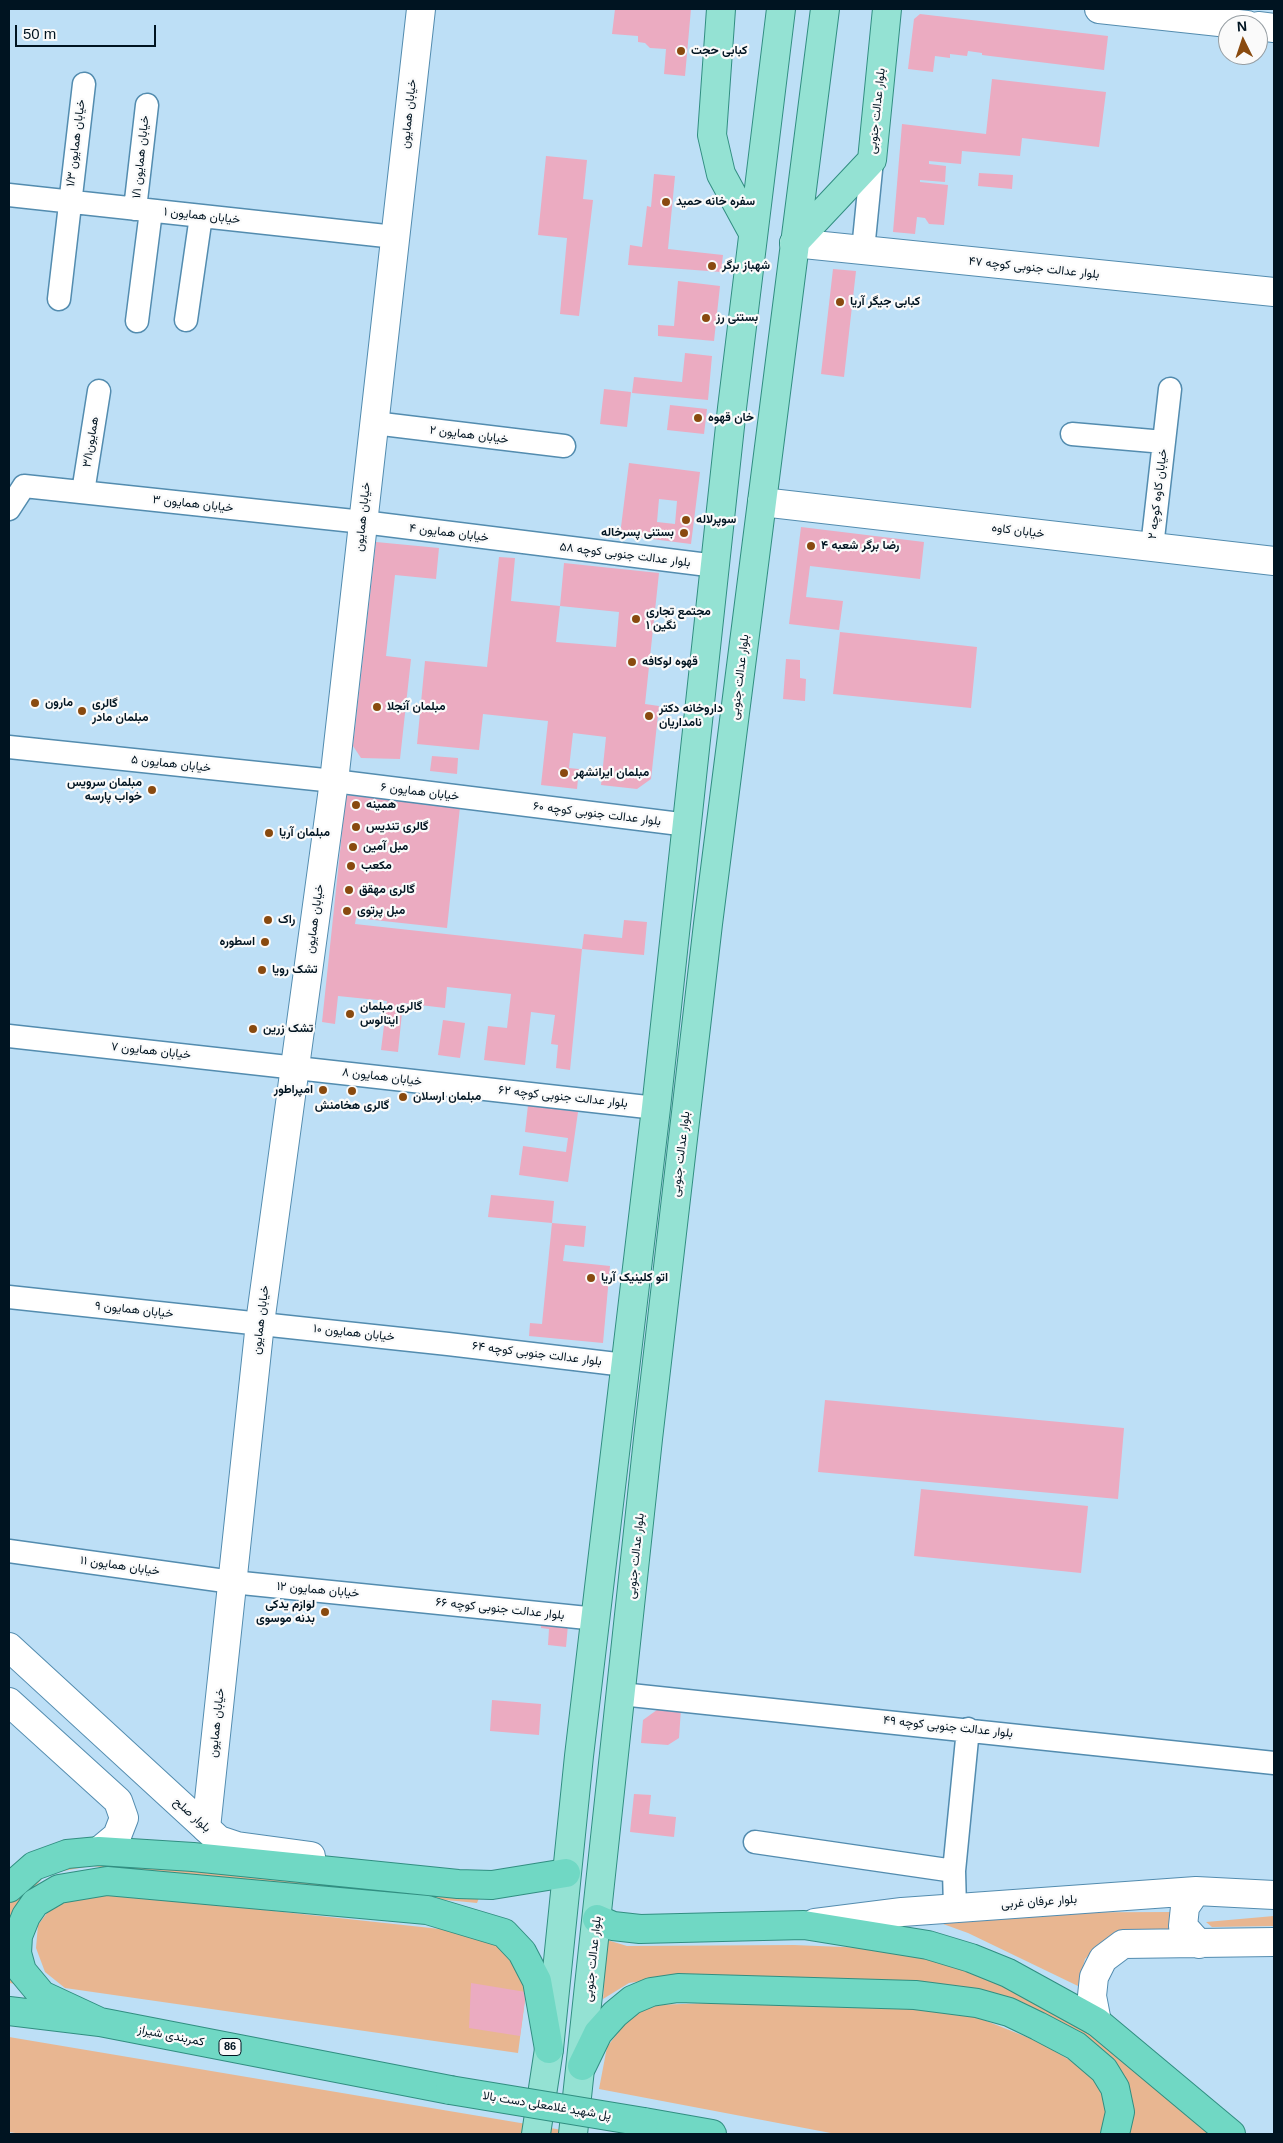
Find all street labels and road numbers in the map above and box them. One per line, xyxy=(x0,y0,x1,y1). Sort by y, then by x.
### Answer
street label: بلوار عدالت جنوبی xyxy=(865,67,889,155)
street label: خیابان همایون xyxy=(398,79,420,149)
street label: خیابان همایون ۱/۳ xyxy=(63,98,89,188)
street label: خیابان همایون ۱/۱ xyxy=(129,115,153,199)
street label: خیابان همایون ۱ xyxy=(163,205,241,227)
street label: بلوار عدالت جنوبی کوچه ۴۷ xyxy=(968,254,1100,282)
street label: همایون۳/۱ xyxy=(80,416,102,468)
street label: خیابان همایون ۲ xyxy=(429,423,509,447)
street label: خیابان کاوه کوچه ۲ xyxy=(1145,448,1171,540)
street label: خیابان همایون xyxy=(352,482,374,552)
street label: خیابان همایون ۳ xyxy=(152,493,234,515)
street label: خیابان همایون ۴ xyxy=(408,521,490,545)
street label: خیابان کاوه xyxy=(991,521,1045,541)
street label: بلوار عدالت جنوبی کوچه ۵۸ xyxy=(559,540,691,570)
street label: بلوار عدالت جنوبی xyxy=(728,633,752,721)
street label: خیابان همایون ۵ xyxy=(130,753,212,775)
street label: خیابان همایون ۶ xyxy=(380,780,460,804)
street label: بلوار عدالت جنوبی کوچه ۶۰ xyxy=(532,799,662,829)
street label: خیابان همایون xyxy=(303,883,327,955)
street label: خیابان همایون ۷ xyxy=(110,1040,192,1062)
street label: خیابان همایون ۸ xyxy=(341,1065,423,1089)
street label: بلوار عدالت جنوبی کوچه ۶۲ xyxy=(498,1083,628,1111)
street label: بلوار عدالت جنوبی xyxy=(669,1110,693,1198)
street label: خیابان همایون xyxy=(250,1284,272,1356)
street label: خیابان همایون ۹ xyxy=(94,1299,174,1321)
street label: خیابان همایون ۱۰ xyxy=(313,1322,395,1344)
street label: بلوار عدالت جنوبی کوچه ۶۴ xyxy=(471,1339,603,1369)
street label: بلوار عدالت جنوبی xyxy=(624,1512,648,1600)
street label: خیابان همایون ۱۱ xyxy=(79,1553,161,1579)
street label: خیابان همایون ۱۲ xyxy=(276,1579,360,1601)
street label: بلوار عدالت جنوبی کوچه ۶۶ xyxy=(435,1595,565,1623)
street label: خیابان همایون xyxy=(206,1688,228,1758)
street label: بلوار عدالت جنوبی کوچه ۴۹ xyxy=(882,1713,1014,1741)
street label: بلوار صلح xyxy=(170,1795,214,1835)
street label: بلوار عرفان غربی xyxy=(1001,1892,1077,1912)
street label: بلوار عدالت جنوبی xyxy=(581,1915,605,2003)
street label: کمربندی شیراز xyxy=(137,2023,205,2049)
road number: 86 xyxy=(219,2038,241,2056)
street label: پل شهید غلامعلی دست بالا xyxy=(482,2089,612,2123)

